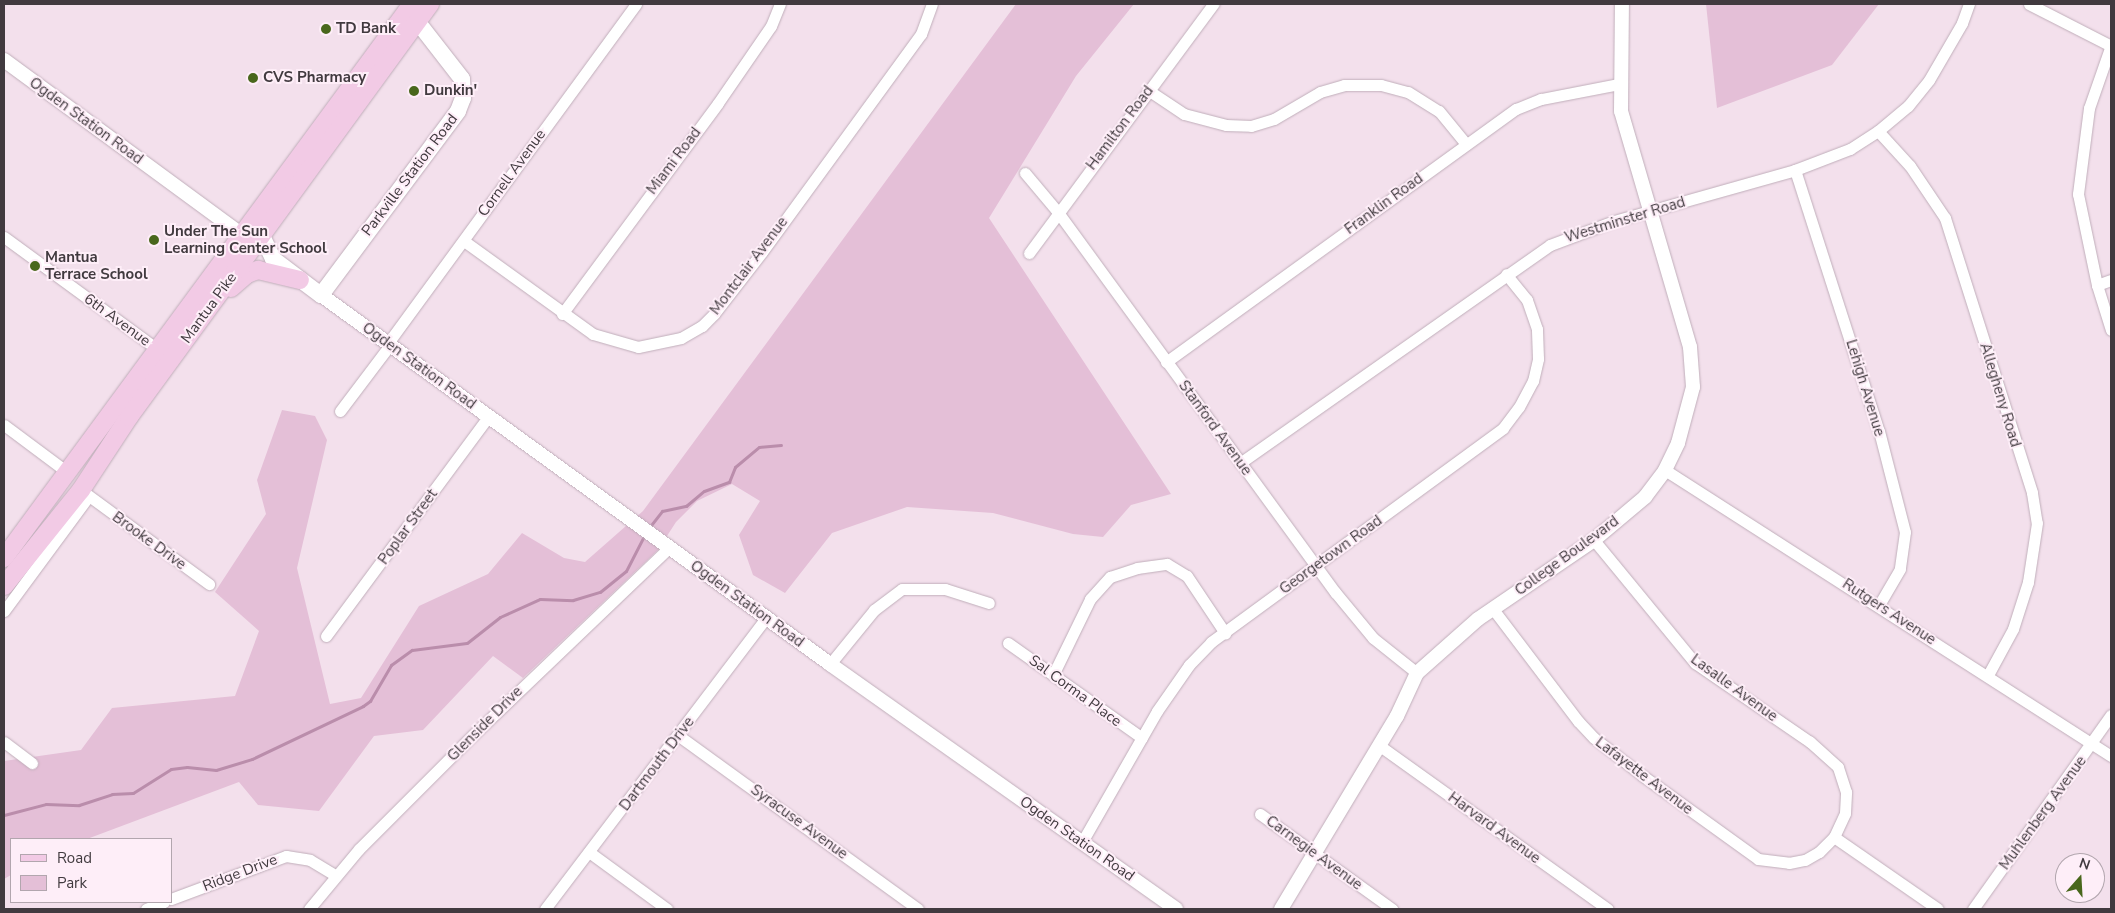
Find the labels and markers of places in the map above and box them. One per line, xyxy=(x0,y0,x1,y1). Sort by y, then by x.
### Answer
place label: TD Bank xyxy=(336,20,396,38)
marker: TD Bank xyxy=(320,23,332,35)
place label: CVS Pharmacy xyxy=(263,69,366,87)
marker: CVS Pharmacy xyxy=(247,72,259,84)
place label: Dunkin' xyxy=(424,82,477,100)
marker: Dunkin' xyxy=(408,85,420,97)
place label: Under The Sun Learning Center School xyxy=(164,222,327,257)
marker: Under The Sun Learning Center School xyxy=(148,234,160,246)
place label: Mantua Terrace School xyxy=(45,248,148,283)
marker: Mantua Terrace School xyxy=(29,260,41,272)

